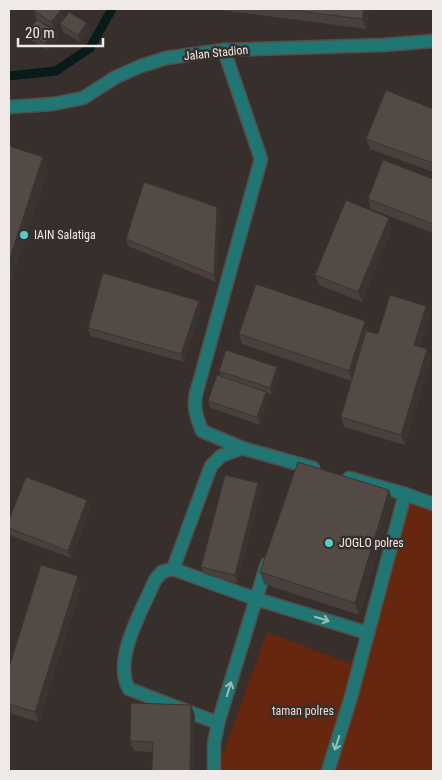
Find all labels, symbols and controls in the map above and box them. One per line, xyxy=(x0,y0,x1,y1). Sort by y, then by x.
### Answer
scale bar xyxy=(18,15,102,47)
text: 20 m xyxy=(25,24,55,42)
street label: Jalan Stadion xyxy=(183,43,249,63)
place label: IAIN Salatiga xyxy=(34,228,96,242)
marker: IAIN Salatiga xyxy=(18,229,30,241)
place label: JOGLO polres xyxy=(339,536,404,550)
marker: JOGLO polres xyxy=(323,537,335,549)
one-way arrow xyxy=(313,614,329,624)
one-way arrow xyxy=(224,682,234,698)
park label: taman polres xyxy=(272,704,334,718)
one-way arrow xyxy=(331,734,341,750)

